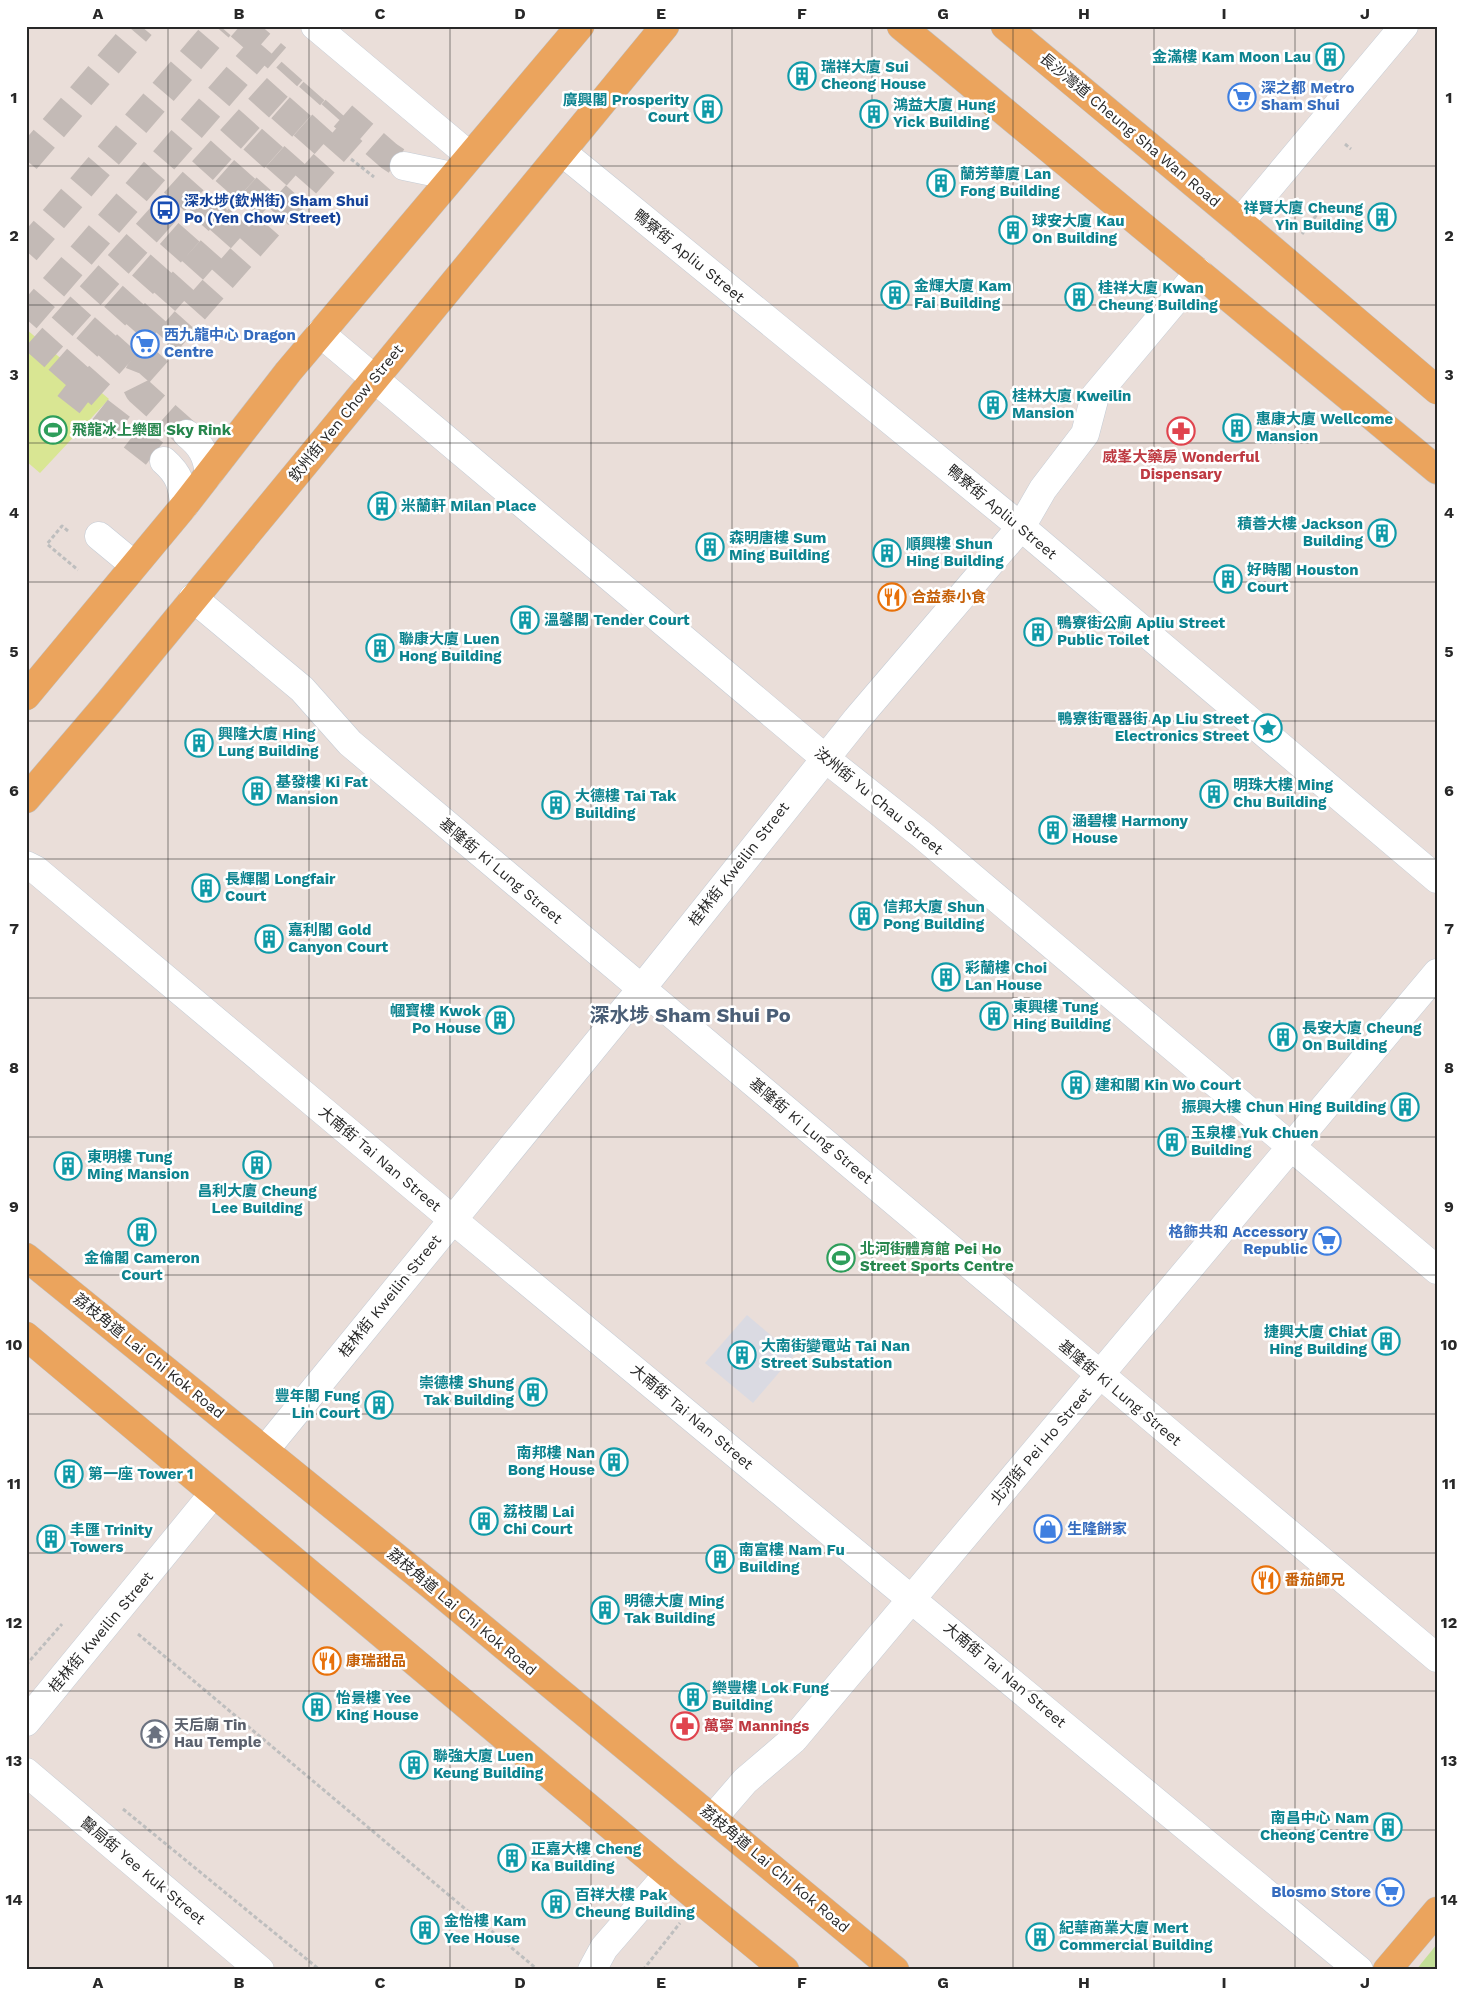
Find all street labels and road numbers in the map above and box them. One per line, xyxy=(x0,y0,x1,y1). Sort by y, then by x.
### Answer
street label: 長沙灣道 Cheung Sha Wan Road xyxy=(1036,49,1224,211)
street label: 鴨寮街 Apliu Street xyxy=(630,206,749,307)
street label: 欽州街 Yen Chow Street xyxy=(285,340,407,485)
street label: 鴨寮街 Apliu Street xyxy=(944,461,1061,564)
street label: 汝州街 Yu Chau Street xyxy=(811,744,947,859)
street label: 桂林街 Kweilin Street xyxy=(685,798,793,930)
street label: 基隆街 Ki Lung Street xyxy=(436,814,567,928)
street label: 基隆街 Ki Lung Street xyxy=(746,1074,877,1188)
street label: 大南街 Tai Nan Street xyxy=(315,1103,445,1216)
street label: 桂林街 Kweilin Street xyxy=(335,1231,445,1361)
street label: 荔枝角道 Lai Chi Kok Road xyxy=(70,1290,228,1422)
street label: 基隆街 Ki Lung Street xyxy=(1055,1336,1186,1450)
street label: 大南街 Tai Nan Street xyxy=(627,1361,757,1474)
street label: 北河街 Pei Ho Street xyxy=(987,1383,1096,1508)
street label: 荔枝角道 Lai Chi Kok Road xyxy=(384,1545,540,1679)
street label: 桂林街 Kweilin Street xyxy=(45,1567,157,1696)
street label: 大南街 Tai Nan Street xyxy=(940,1619,1070,1732)
street label: 荔枝角道 Lai Chi Kok Road xyxy=(697,1802,853,1936)
street label: 醫局街 Yee Kuk Street xyxy=(77,1814,210,1929)

